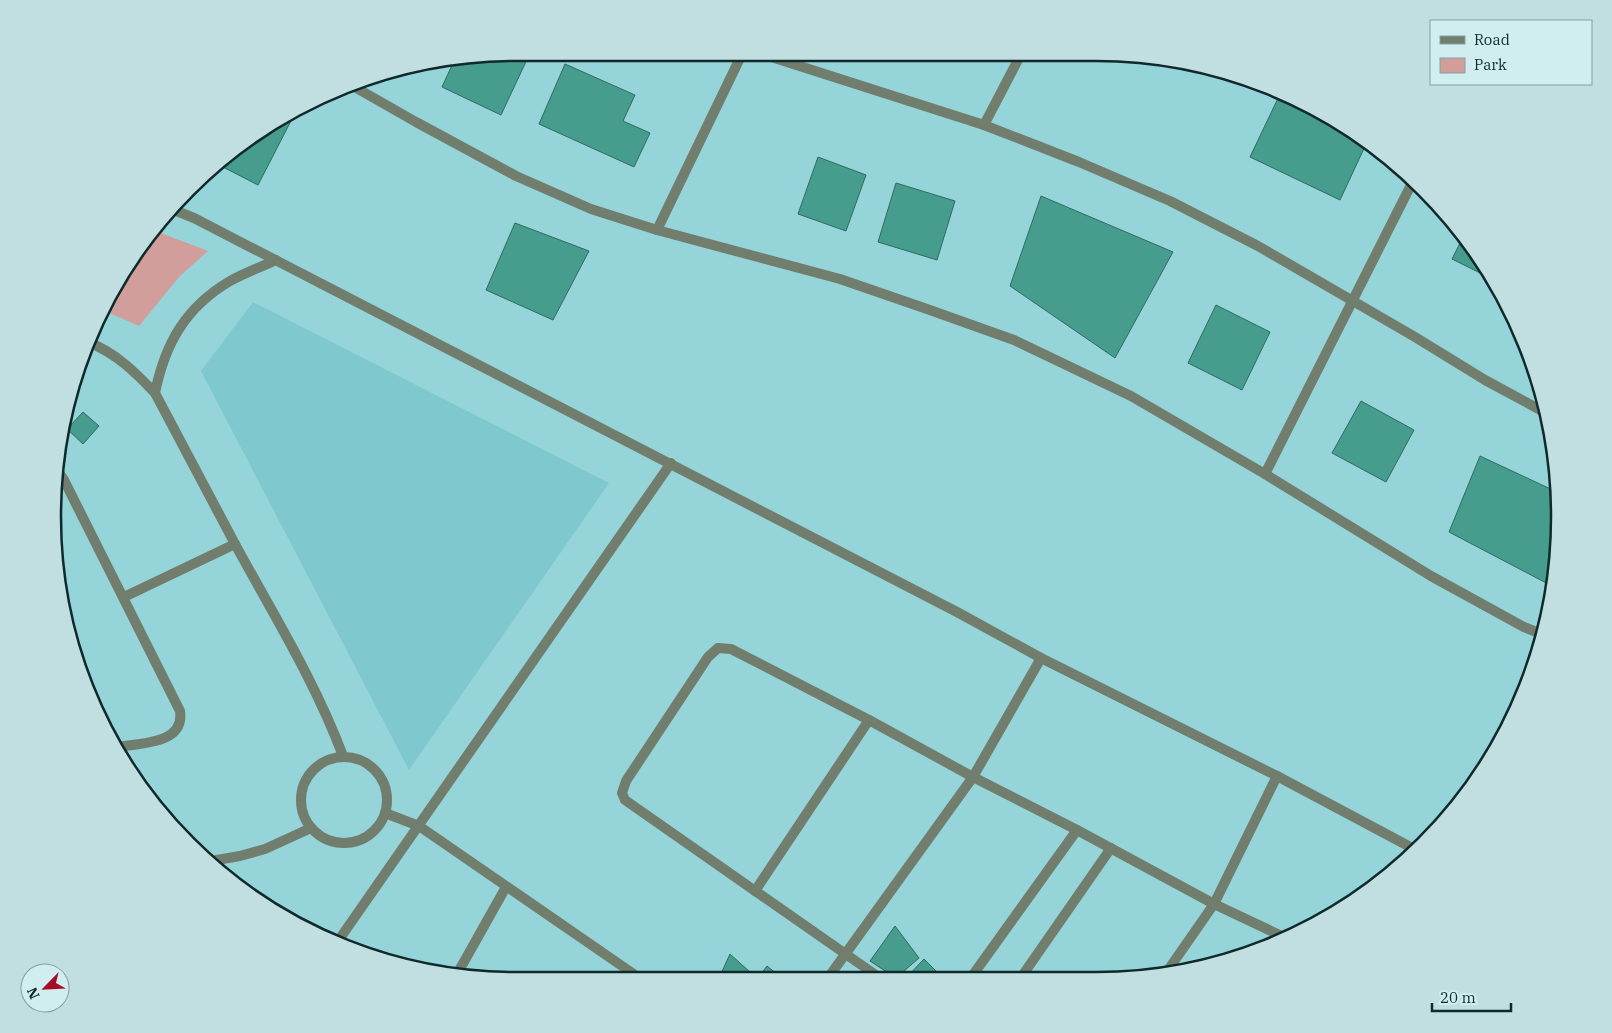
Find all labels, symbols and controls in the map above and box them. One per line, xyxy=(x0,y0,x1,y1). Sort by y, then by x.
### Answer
legend xyxy=(1430,20,1592,85)
text: Road xyxy=(1474,30,1510,49)
text: Park xyxy=(1474,55,1507,74)
north arrow xyxy=(20,963,70,1013)
scale bar xyxy=(1432,980,1511,1012)
text: N xyxy=(23,985,44,1002)
text: 20 m xyxy=(1440,988,1476,1007)

